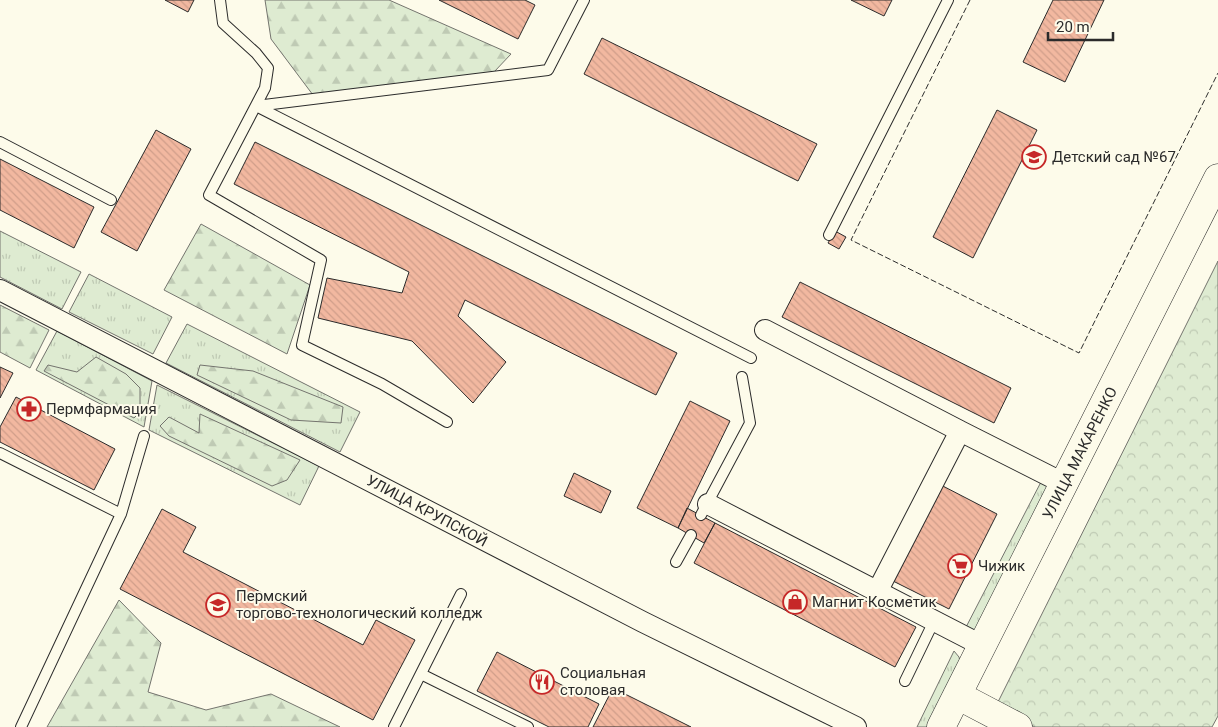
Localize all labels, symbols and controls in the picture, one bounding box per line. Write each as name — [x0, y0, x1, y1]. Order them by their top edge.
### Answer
scale bar — [1048, 10, 1113, 42]
text: 20 m — [1056, 18, 1090, 36]
school or university icon: Детский сад №67 — [1021, 144, 1047, 170]
place label: Детский сад №67 — [1052, 148, 1176, 166]
street label: УЛИЦА МАКАРЕНКО — [1039, 384, 1121, 522]
pharmacy icon: Пермфармация — [16, 396, 42, 422]
place label: Пермфармация — [46, 400, 157, 418]
street label: УЛИЦА КРУПСКОЙ — [363, 472, 491, 550]
supermarket icon: Чижик — [947, 553, 973, 579]
place label: Чижик — [978, 557, 1025, 575]
place label: Пермский торгово-технологический колледж — [236, 587, 483, 622]
shop icon: Магнит Косметик — [782, 589, 808, 615]
school or university icon: Пермский торгово-технологический колледж — [205, 592, 231, 618]
place label: Магнит Косметик — [812, 593, 937, 611]
place label: Социальная столовая — [560, 664, 646, 699]
restaurant icon: Социальная столовая — [529, 669, 555, 695]

